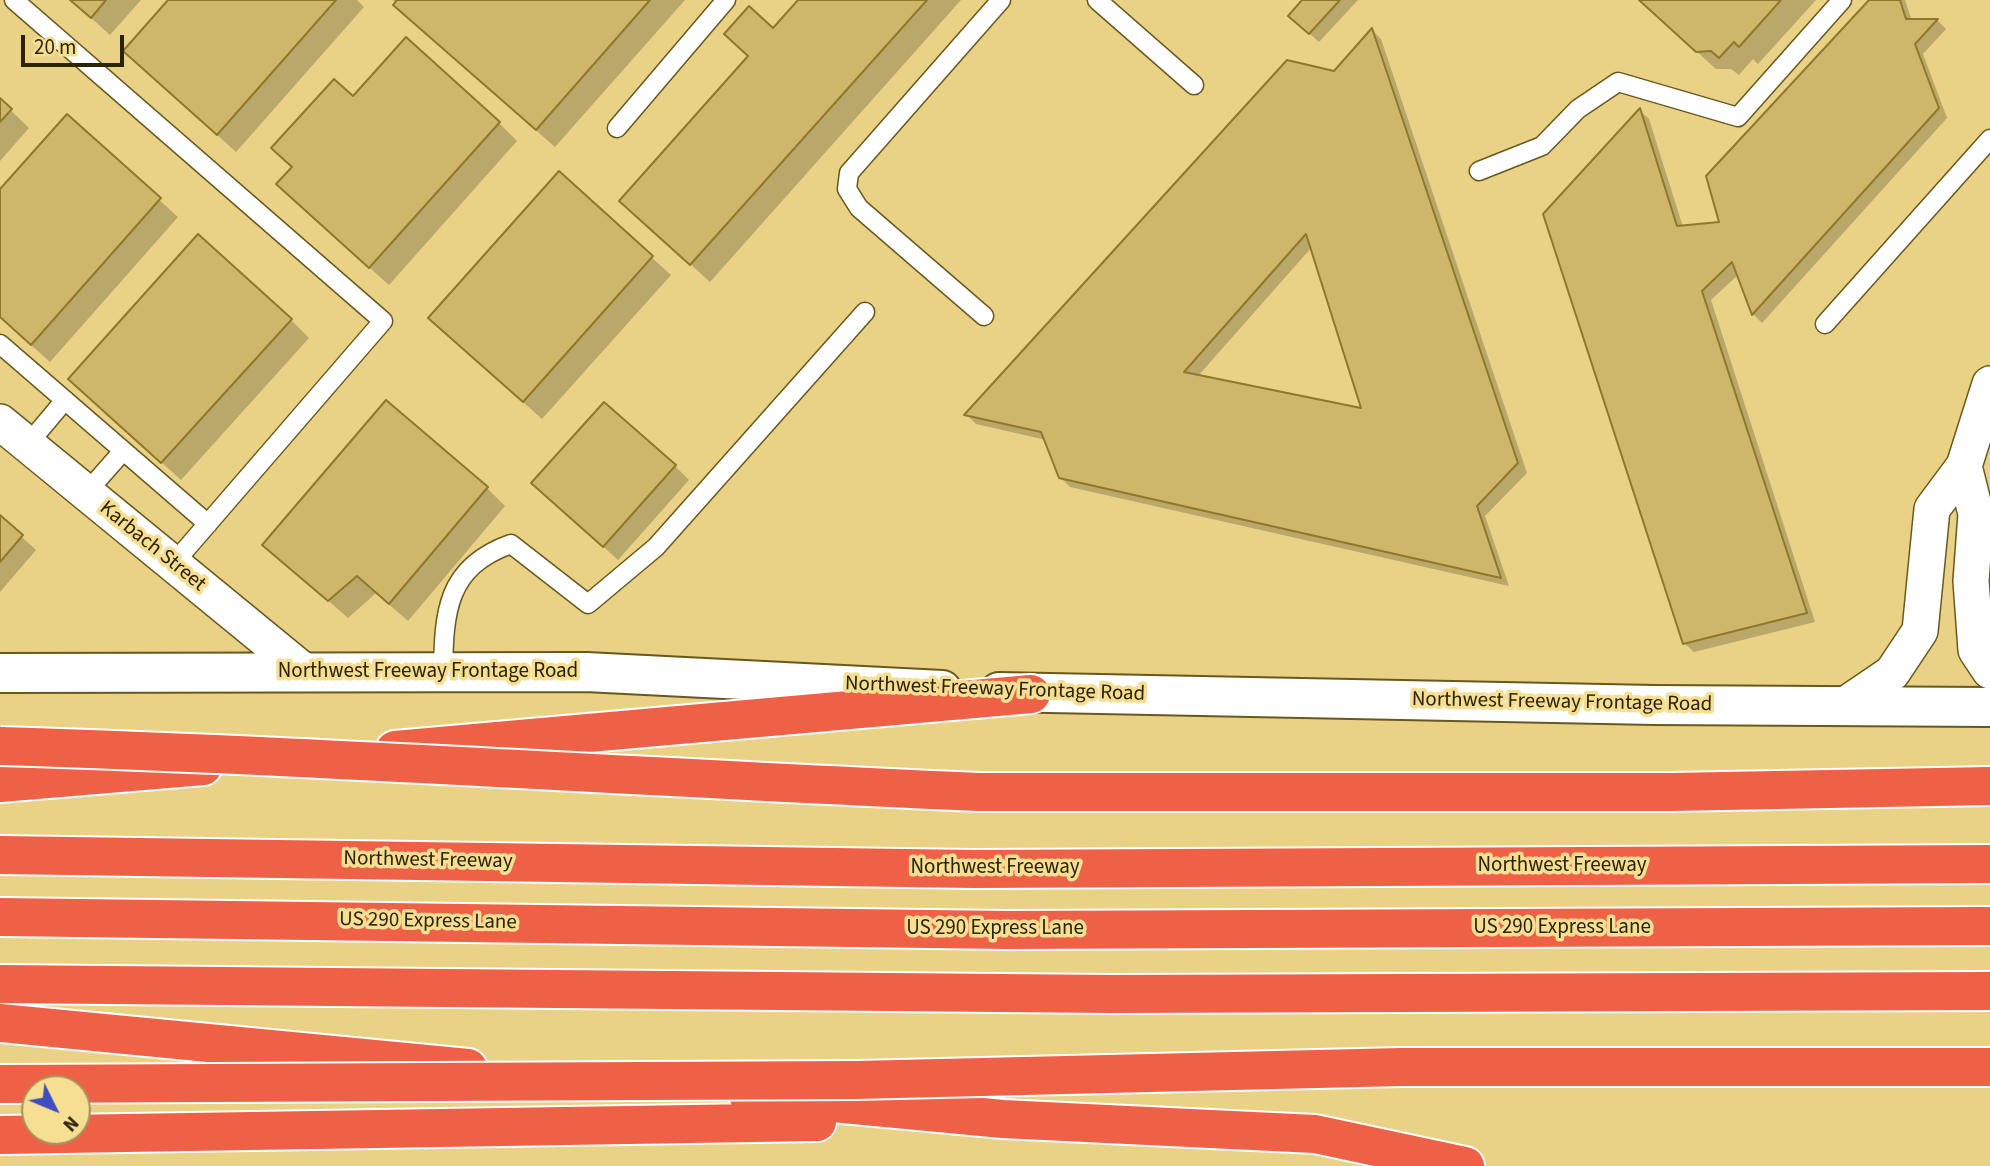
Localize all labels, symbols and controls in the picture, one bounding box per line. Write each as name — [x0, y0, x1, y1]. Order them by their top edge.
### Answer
scale bar — [24, 21, 128, 65]
text: 20 m — [34, 32, 76, 62]
street label: Karbach Street — [94, 496, 210, 598]
street label: Northwest Freeway Frontage Road — [278, 659, 578, 685]
street label: Northwest Freeway Frontage Road — [844, 672, 1146, 708]
street label: Northwest Freeway Frontage Road — [1412, 688, 1712, 718]
street label: Northwest Freeway — [343, 847, 513, 875]
street label: Northwest Freeway — [1477, 853, 1647, 879]
street label: Northwest Freeway — [910, 855, 1080, 881]
street label: US 290 Express Lane — [339, 908, 517, 936]
street label: US 290 Express Lane — [1473, 915, 1651, 941]
street label: US 290 Express Lane — [906, 916, 1084, 942]
north arrow — [21, 1075, 91, 1145]
text: N — [56, 1109, 84, 1137]

